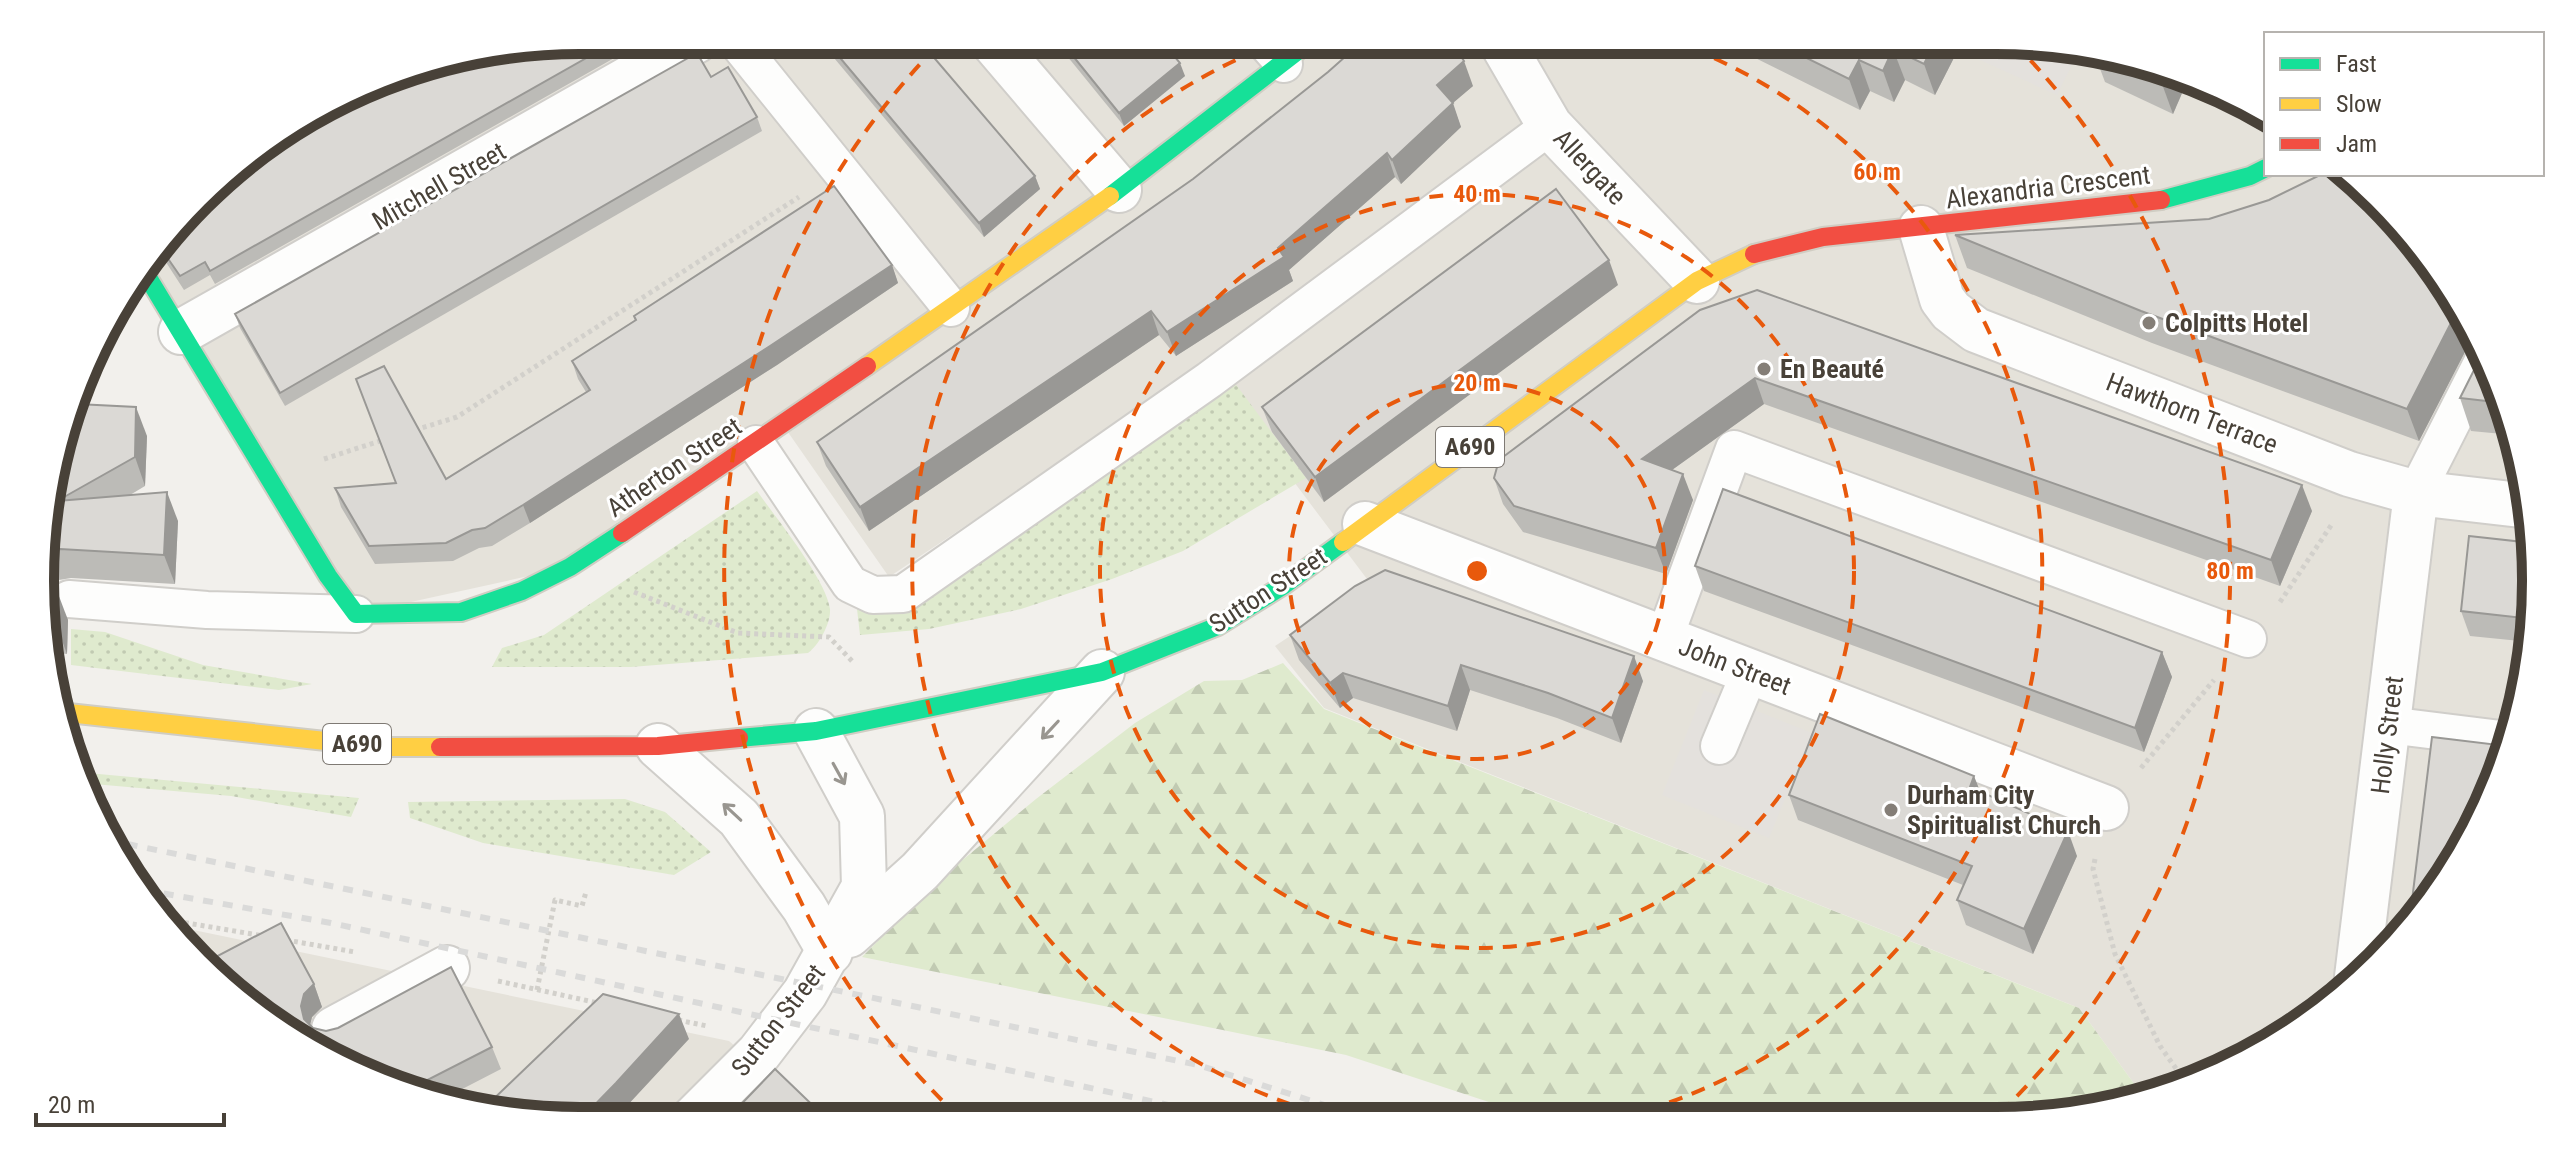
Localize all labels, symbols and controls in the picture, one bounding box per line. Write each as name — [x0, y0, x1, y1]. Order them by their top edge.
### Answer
legend — [2264, 32, 2544, 176]
text: Fast — [2336, 50, 2377, 78]
text: Slow — [2336, 90, 2382, 118]
street label: Allergate — [1548, 123, 1632, 211]
text: Jam — [2336, 130, 2377, 158]
street label: Mitchell Street — [367, 136, 511, 236]
text: 60 m — [1853, 158, 1901, 186]
street label: Alexandria Crescent — [1944, 160, 2152, 214]
text: 40 m — [1453, 180, 1501, 208]
place label: Colpitts Hotel — [2165, 308, 2308, 338]
marker: Colpitts Hotel — [2140, 314, 2158, 332]
place label: En Beauté — [1780, 354, 1884, 384]
marker: En Beauté — [1755, 360, 1773, 378]
street label: Hawthorn Terrace — [2102, 367, 2282, 459]
text: 20 m — [1453, 369, 1501, 397]
street label: Atherton Street — [601, 411, 747, 523]
road number: A690 — [1436, 427, 1504, 467]
street label: Sutton Street — [1204, 541, 1332, 639]
centre of rings — [1463, 557, 1491, 585]
text: 80 m — [2206, 557, 2254, 585]
street label: John Street — [1675, 631, 1795, 701]
street label: Holly Street — [2365, 674, 2409, 796]
one-way arrow — [1041, 719, 1059, 739]
road number: A690 — [323, 724, 391, 764]
one-way arrow — [832, 761, 848, 785]
place label: Durham City Spiritualist Church — [1907, 780, 2101, 840]
marker: Durham City Spiritualist Church — [1882, 801, 1900, 819]
one-way arrow — [722, 803, 742, 822]
street label: Sutton Street — [725, 958, 831, 1082]
scale bar — [36, 1077, 224, 1127]
text: 20 m — [48, 1091, 95, 1119]

